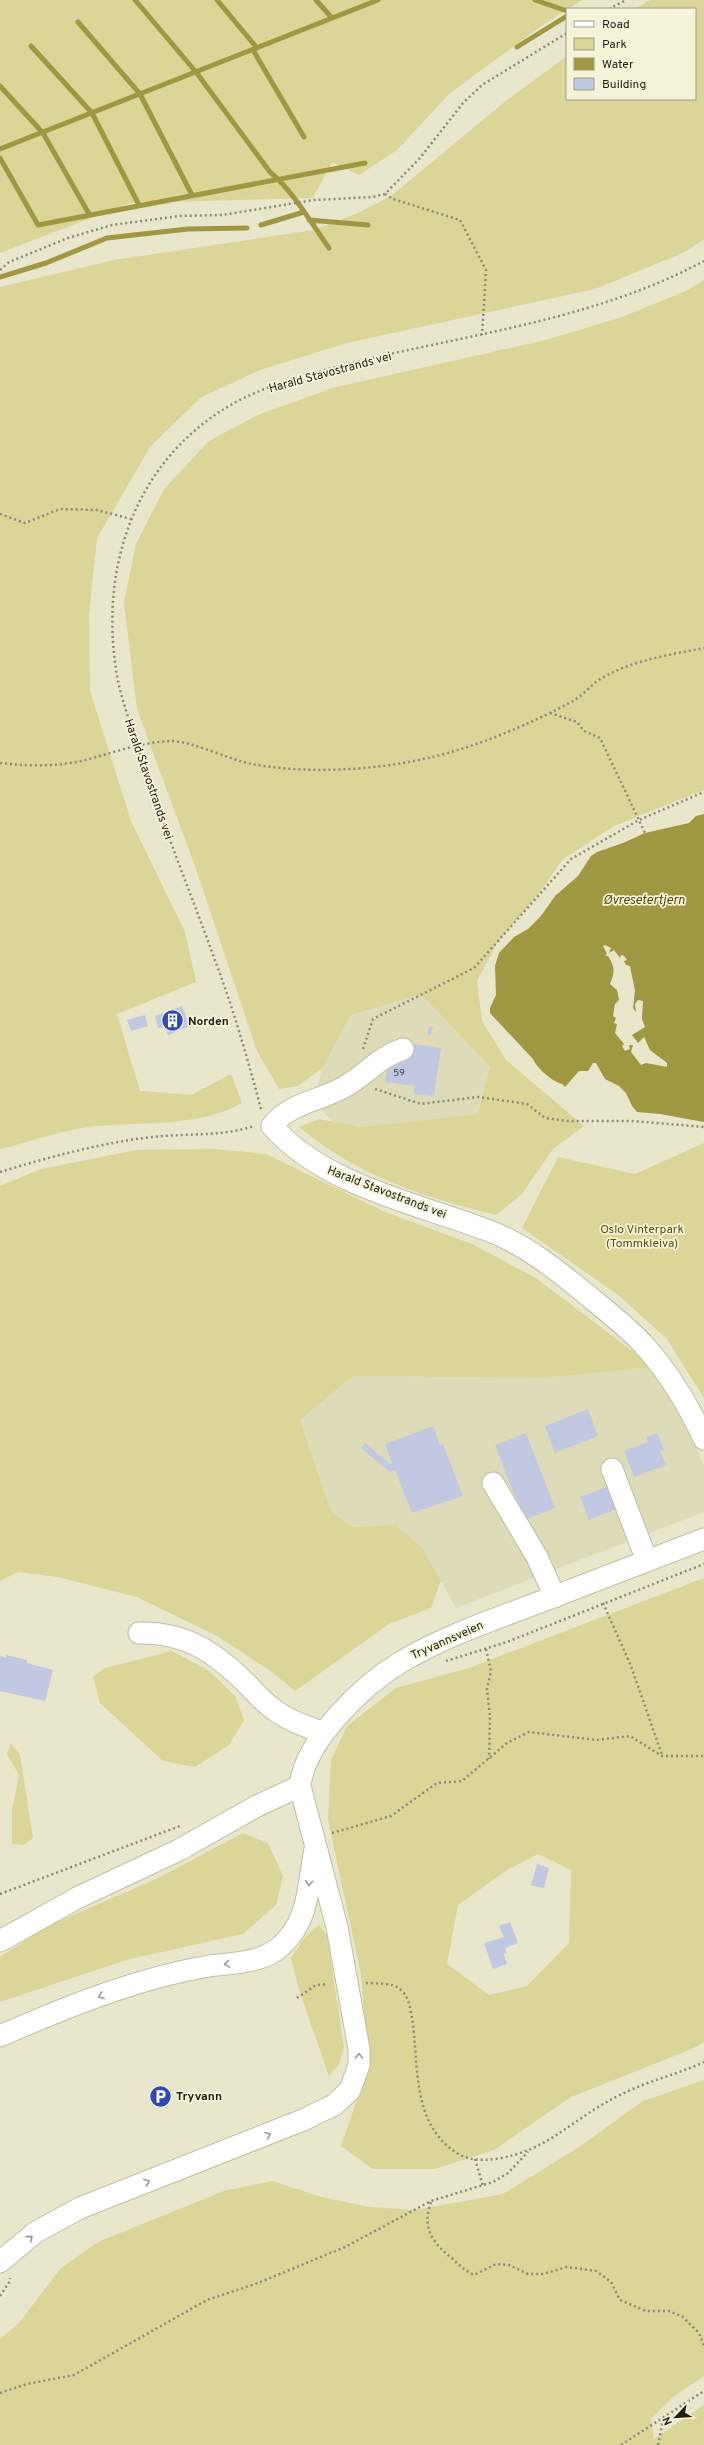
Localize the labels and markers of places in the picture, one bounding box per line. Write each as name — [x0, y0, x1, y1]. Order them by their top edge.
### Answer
building icon: Norden — [159, 1008, 185, 1034]
place label: Norden — [188, 1014, 229, 1030]
parking icon: Tryvann — [147, 2083, 173, 2109]
place label: Tryvann — [176, 2089, 222, 2105]

